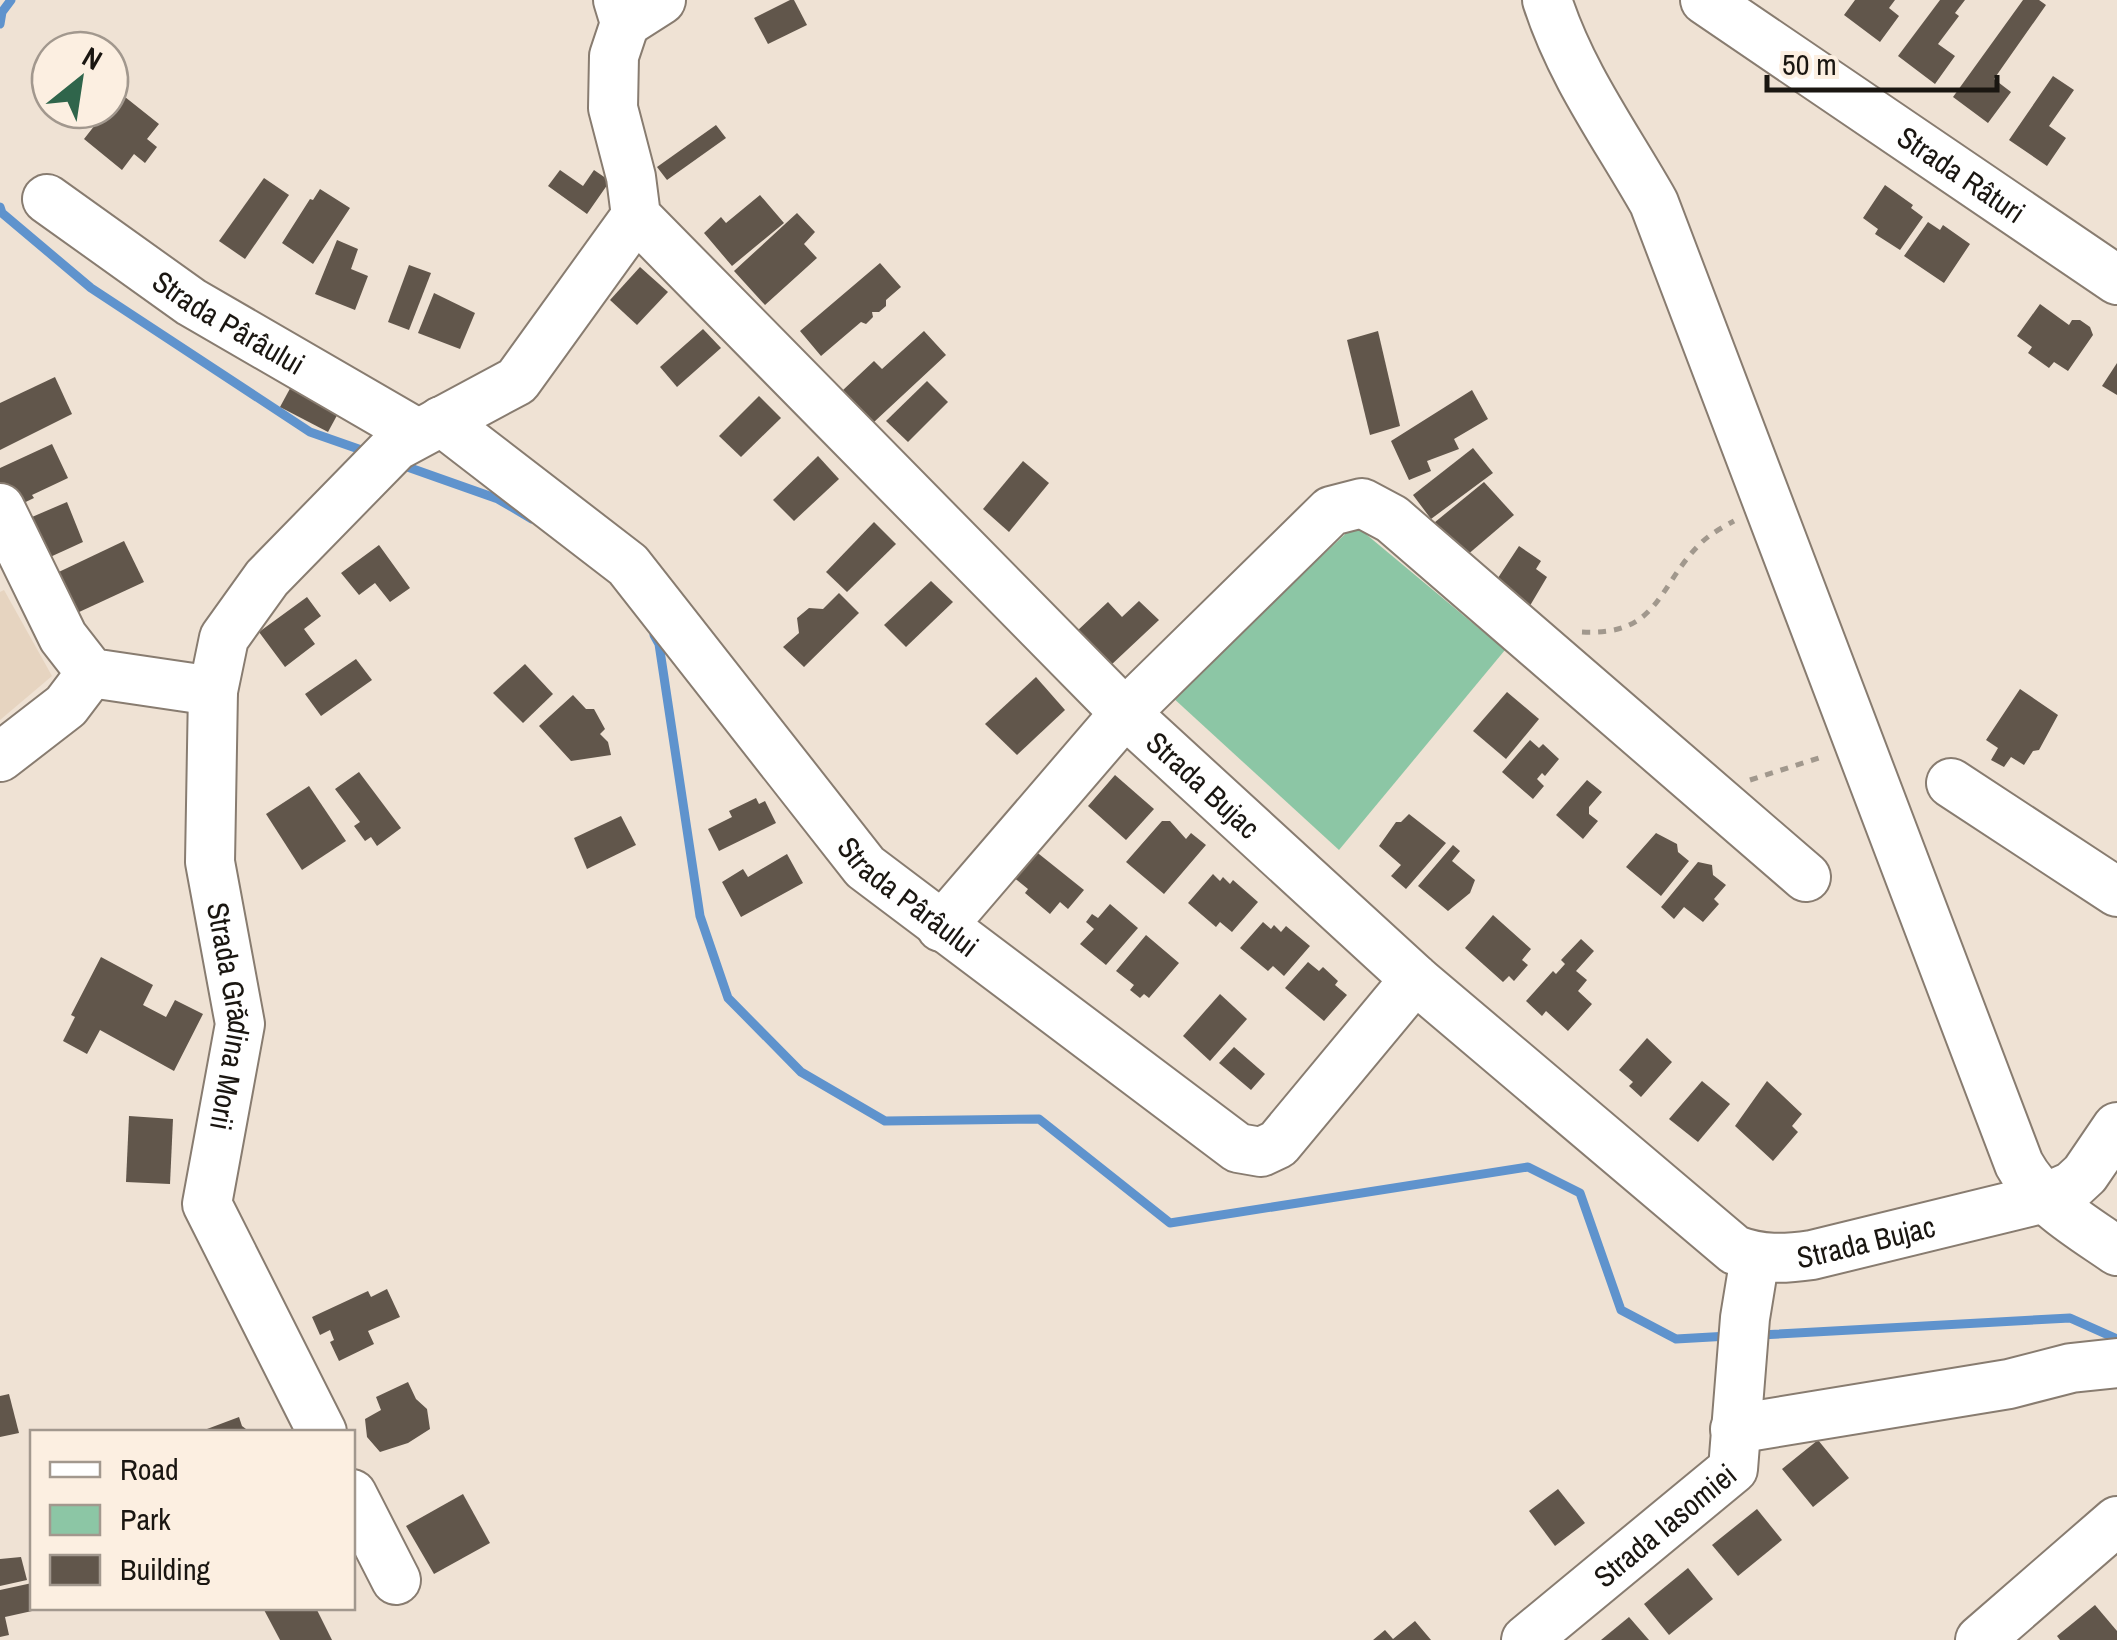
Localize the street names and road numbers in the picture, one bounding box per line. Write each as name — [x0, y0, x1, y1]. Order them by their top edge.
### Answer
street label: Strada Râturi — [1890, 117, 2033, 232]
street label: Strada Pârâului — [145, 261, 312, 384]
street label: Strada Bujac — [1138, 722, 1269, 847]
street label: Strada Pârâului — [829, 828, 987, 966]
street label: Strada Grădina Morii — [198, 899, 260, 1134]
street label: Strada Bujac — [1794, 1206, 1939, 1277]
street label: Strada Iasomiei — [1585, 1455, 1745, 1596]

